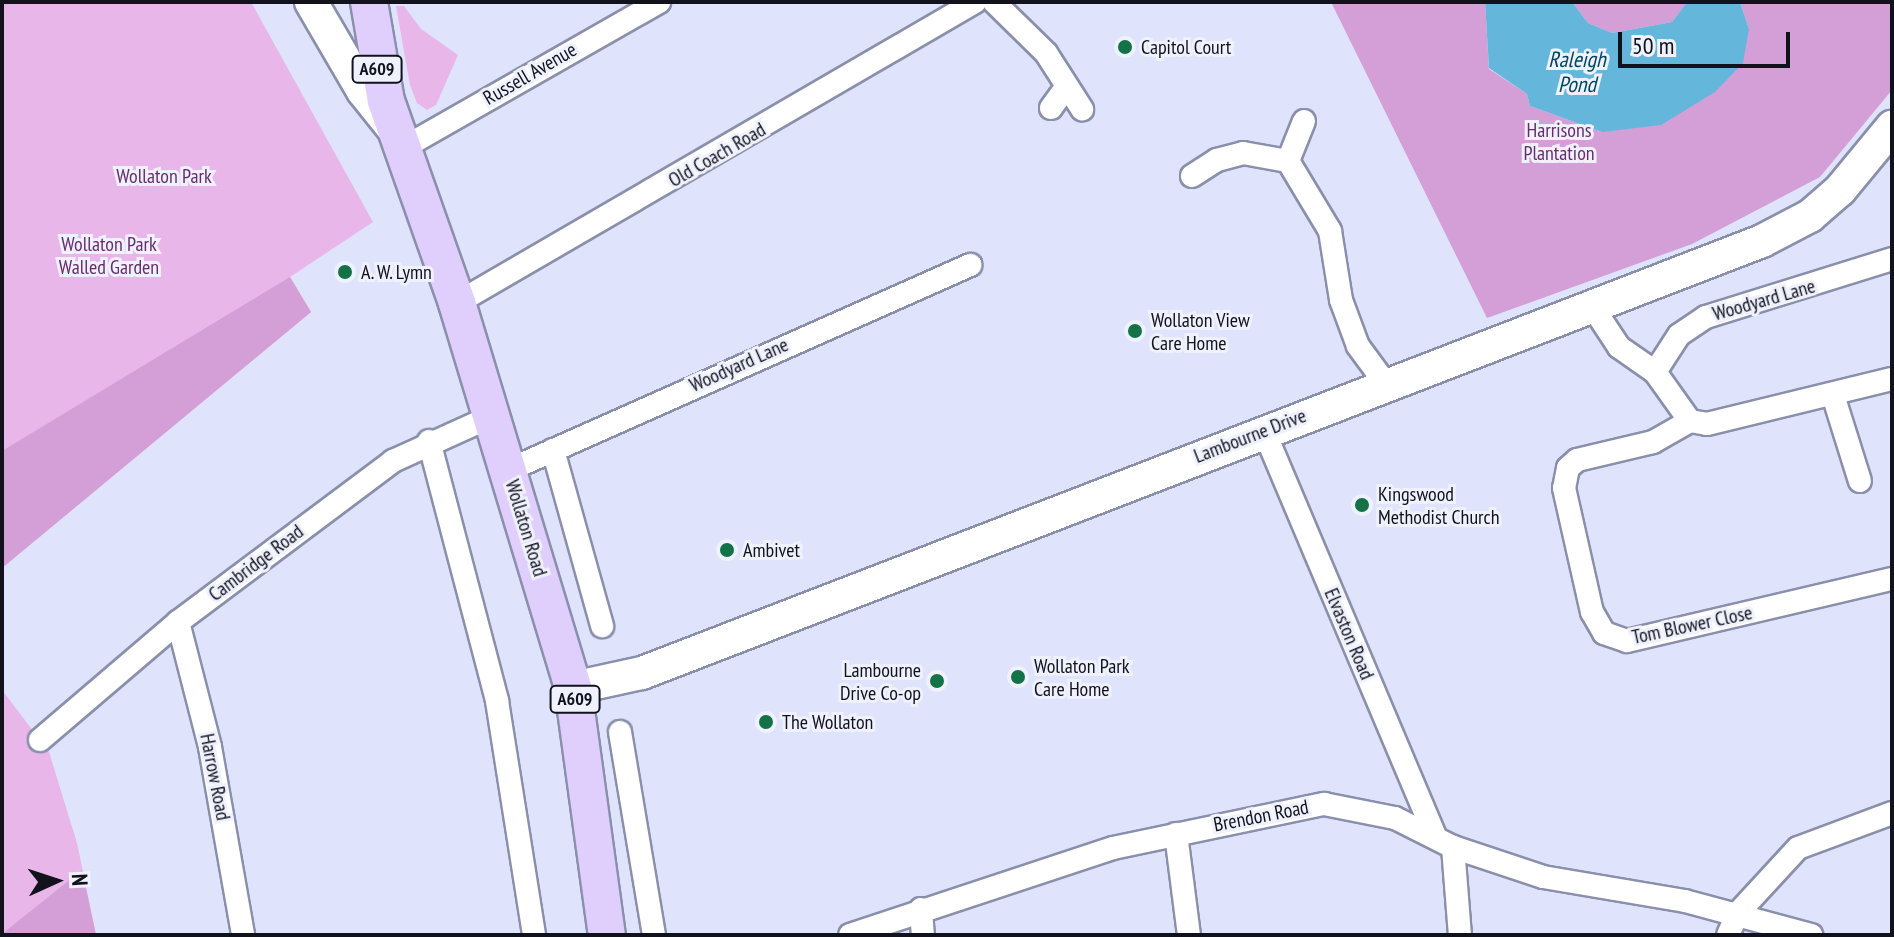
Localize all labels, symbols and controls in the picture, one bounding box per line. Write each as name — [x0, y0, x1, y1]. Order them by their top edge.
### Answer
scale bar — [1622, 16, 1794, 66]
text: 50 m — [1632, 30, 1674, 61]
place label: Capitol Court — [1141, 35, 1231, 59]
street label: Russell Avenue — [479, 38, 581, 110]
marker: Capitol Court — [1116, 38, 1134, 56]
water label: Raleigh Pond — [1548, 46, 1606, 98]
road number: A609 — [351, 55, 403, 83]
street label: Old Coach Road — [664, 118, 770, 192]
park label: Harrisons Plantation — [1523, 119, 1595, 166]
park label: Wollaton Park — [116, 164, 212, 188]
park label: Wollaton Park Walled Garden — [59, 232, 159, 279]
place label: A. W. Lymn — [361, 260, 435, 284]
marker: A. W. Lymn — [336, 263, 354, 281]
street label: Woodyard Lane — [1710, 274, 1818, 326]
place label: Wollaton View Care Home — [1151, 308, 1250, 355]
marker: Wollaton View Care Home — [1126, 322, 1144, 340]
street label: Woodyard Lane — [686, 333, 792, 397]
street label: Lambourne Drive — [1191, 404, 1309, 468]
street label: Wollaton Road — [500, 477, 552, 579]
place label: Kingswood Methodist Church — [1378, 482, 1499, 529]
marker: Kingswood Methodist Church — [1353, 496, 1371, 514]
street label: Cambridge Road — [204, 520, 308, 606]
place label: Ambivet — [743, 538, 800, 562]
marker: Ambivet — [718, 541, 736, 559]
street label: Elvaston Road — [1319, 585, 1379, 683]
street label: Tom Blower Close — [1630, 601, 1754, 649]
place label: Wollaton Park Care Home — [1034, 654, 1129, 701]
place label: Lambourne Drive Co-op — [840, 658, 921, 705]
marker: Wollaton Park Care Home — [1009, 668, 1027, 686]
marker: Lambourne Drive Co-op — [928, 672, 946, 690]
road number: A609 — [549, 685, 601, 713]
place label: The Wollaton — [782, 710, 874, 734]
marker: The Wollaton — [757, 713, 775, 731]
street label: Harrow Road — [195, 731, 235, 823]
street label: Brendon Road — [1211, 795, 1311, 837]
north arrow — [16, 841, 96, 921]
text: N — [66, 873, 94, 886]

